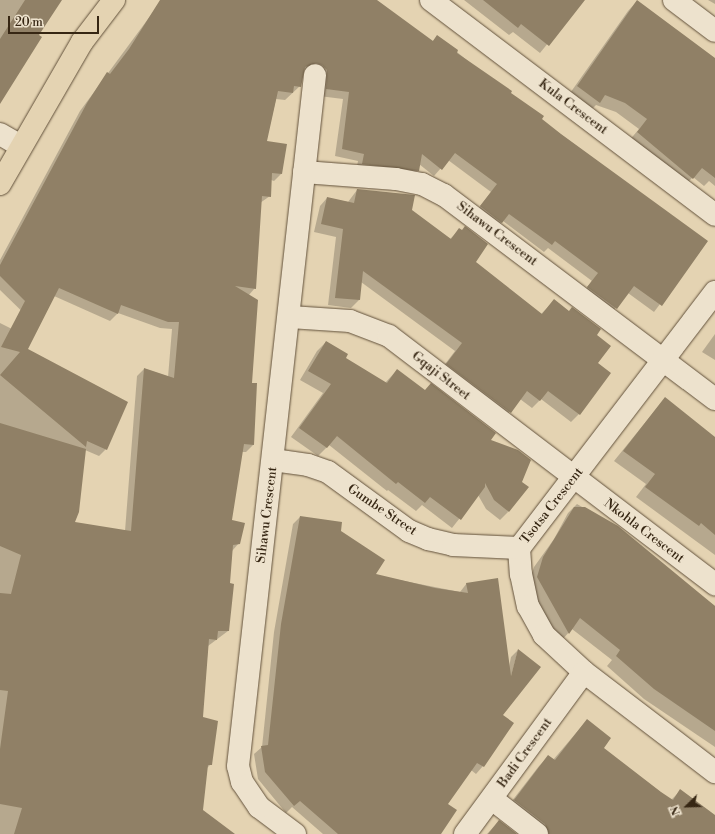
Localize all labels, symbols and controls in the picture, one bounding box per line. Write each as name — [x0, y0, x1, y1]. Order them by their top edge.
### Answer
scale bar — [10, 8, 101, 34]
text: 20 m — [15, 15, 43, 30]
street label: Kula Crescent — [535, 76, 611, 138]
street label: Sihawu Crescent — [453, 199, 541, 269]
street label: Gqaji Street — [409, 348, 473, 404]
street label: Tsotsa Crescent — [517, 465, 587, 547]
street label: Sihawu Crescent — [253, 466, 281, 564]
street label: Gumbe Street — [344, 481, 420, 539]
street label: Nkohla Crescent — [601, 496, 687, 566]
street label: Badi Crescent — [495, 715, 555, 791]
north arrow — [667, 786, 707, 826]
text: N — [668, 804, 684, 817]

